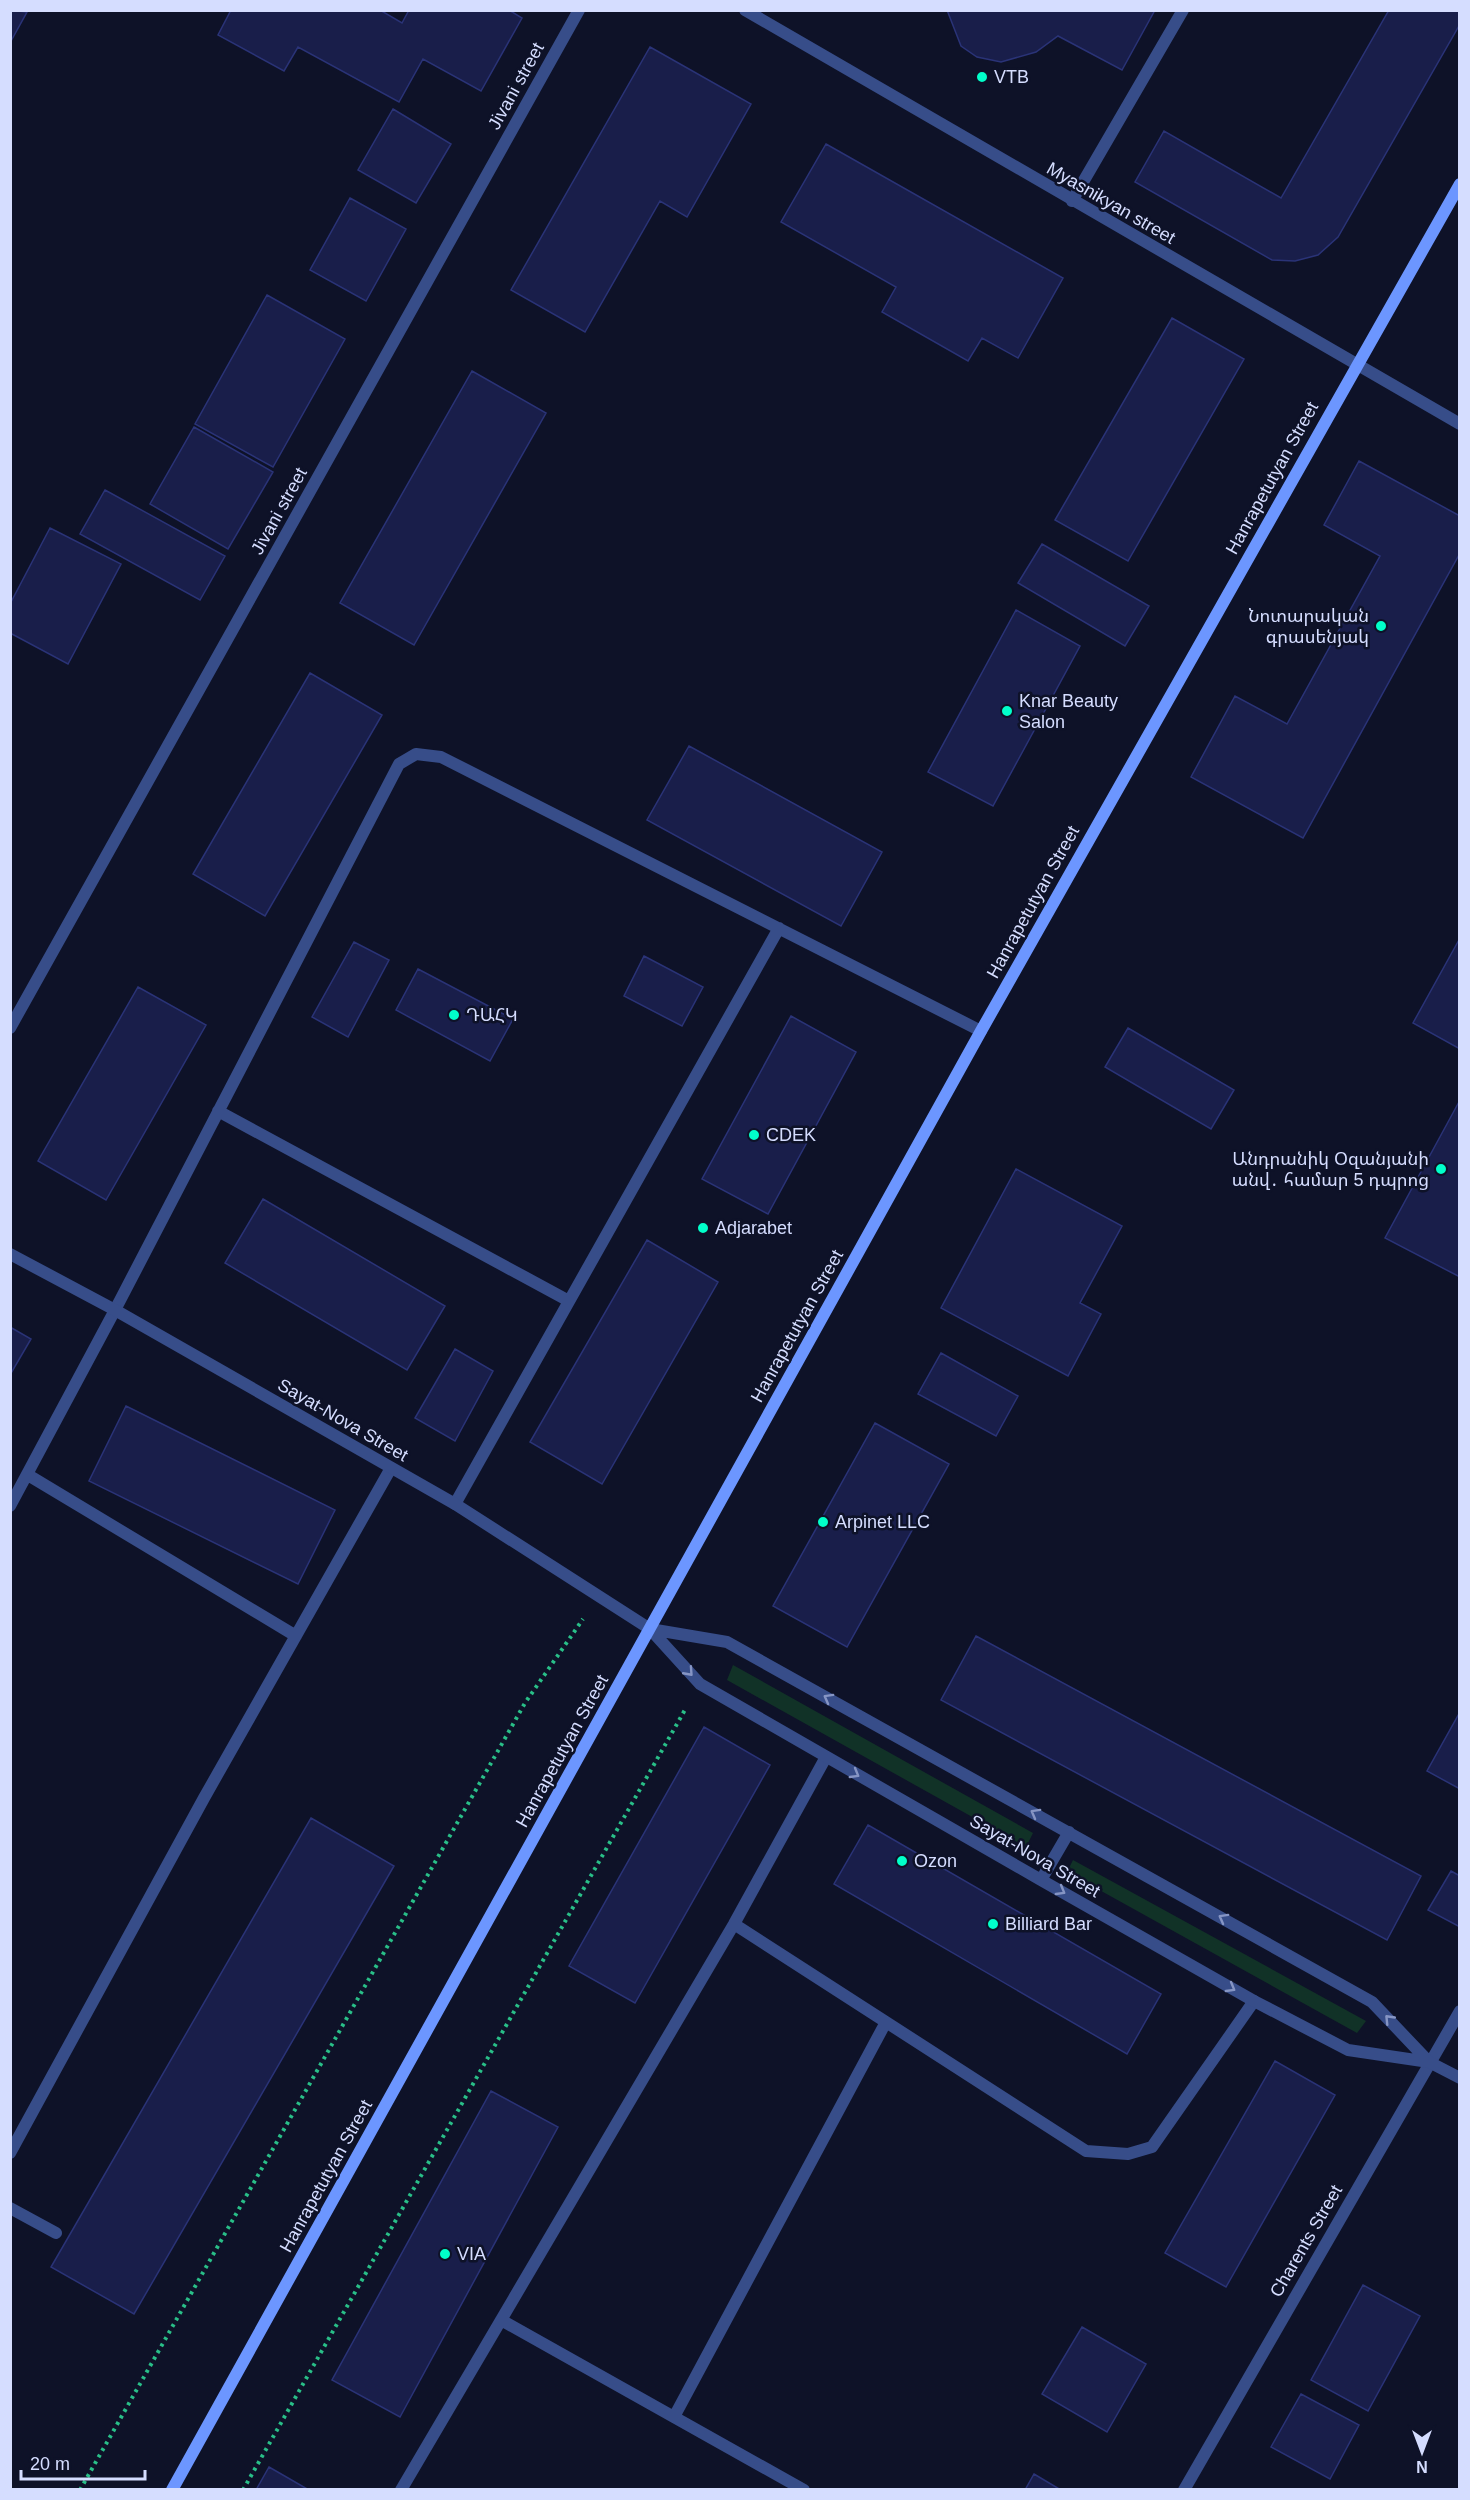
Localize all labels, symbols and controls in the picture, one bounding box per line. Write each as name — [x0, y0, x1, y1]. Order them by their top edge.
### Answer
street label: Jivani street — [484, 39, 548, 133]
place label: VTB — [994, 67, 1029, 87]
marker: VTB — [975, 70, 989, 84]
street label: Myasnikyan street — [1043, 158, 1179, 248]
street label: Hanrapetutyan Street — [1222, 398, 1322, 558]
street label: Jivani street — [247, 464, 311, 558]
place label: Նոտարական գրասենյակ — [1248, 606, 1369, 647]
marker: Նոտարական գրասենյակ — [1374, 619, 1388, 633]
place label: Knar Beauty Salon — [1019, 691, 1118, 732]
marker: Knar Beauty Salon — [1000, 704, 1014, 718]
street label: Hanrapetutyan Street — [983, 822, 1083, 982]
place label: ԴԱՀԿ — [466, 1005, 518, 1025]
marker: ԴԱՀԿ — [447, 1008, 461, 1022]
place label: CDEK — [766, 1125, 816, 1145]
marker: CDEK — [747, 1128, 761, 1142]
place label: Անդրանիկ Օզանյանի անվ․ համար 5 դպրոց — [1232, 1149, 1429, 1190]
marker: Անդրանիկ Օզանյանի անվ․ համար 5 դպրոց — [1434, 1162, 1448, 1176]
place label: Adjarabet — [715, 1218, 792, 1238]
marker: Adjarabet — [696, 1221, 710, 1235]
street label: Hanrapetutyan Street — [747, 1246, 847, 1406]
street label: Sayat-Nova Street — [274, 1375, 412, 1465]
place label: Arpinet LLC — [835, 1512, 930, 1532]
marker: Arpinet LLC — [816, 1515, 830, 1529]
one-way arrow — [682, 1666, 693, 1676]
street label: Hanrapetutyan Street — [512, 1671, 612, 1831]
one-way arrow — [823, 1693, 834, 1705]
one-way arrow — [849, 1767, 859, 1778]
one-way arrow — [1030, 1809, 1041, 1820]
street label: Sayat-Nova Street — [966, 1811, 1104, 1901]
place label: Ozon — [914, 1851, 957, 1871]
marker: Ozon — [895, 1854, 909, 1868]
one-way arrow — [1055, 1884, 1065, 1896]
place label: Billiard Bar — [1005, 1914, 1092, 1934]
one-way arrow — [1219, 1914, 1229, 1926]
marker: Billiard Bar — [986, 1917, 1000, 1931]
one-way arrow — [1224, 1981, 1235, 1992]
one-way arrow — [1385, 2016, 1396, 2026]
street label: Hanrapetutyan Street — [276, 2096, 376, 2256]
street label: Charents Street — [1266, 2181, 1346, 2301]
place label: VIA — [457, 2244, 486, 2264]
marker: VIA — [438, 2247, 452, 2261]
north arrow — [1392, 2422, 1452, 2482]
scale bar — [21, 2443, 146, 2481]
text: 20 m — [30, 2454, 70, 2474]
text: N — [1416, 2458, 1428, 2475]

